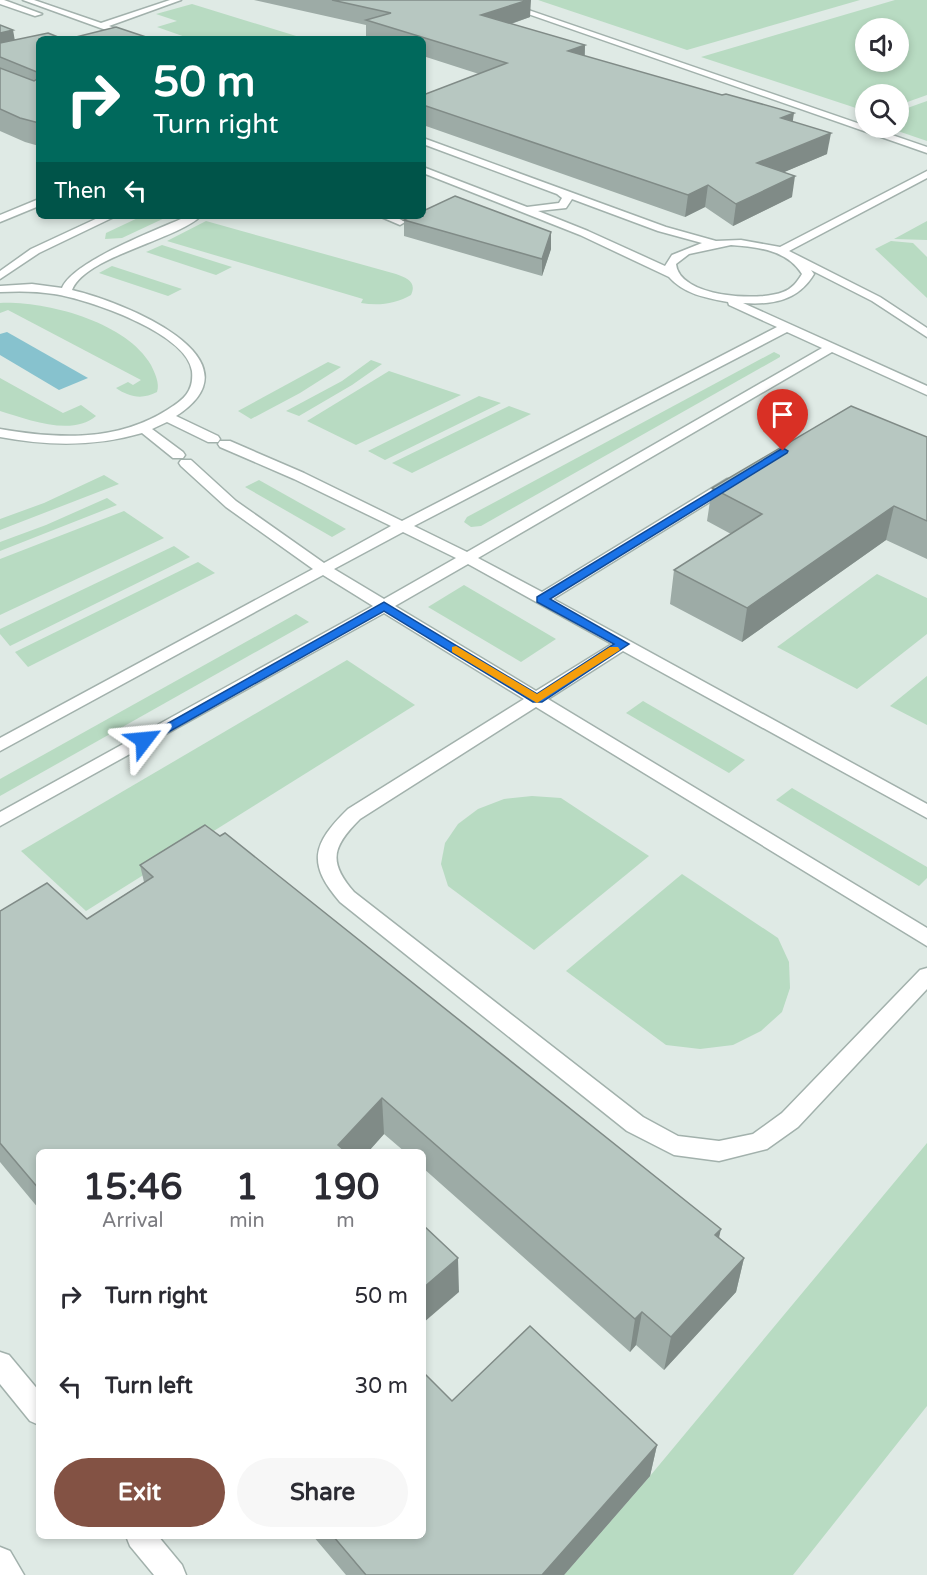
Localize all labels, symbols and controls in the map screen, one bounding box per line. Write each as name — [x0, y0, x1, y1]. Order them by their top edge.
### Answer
map controls — [855, 18, 909, 138]
button: sound — [855, 18, 909, 72]
text: 50 m — [153, 57, 255, 108]
icon: right — [54, 60, 132, 138]
button: search — [855, 84, 909, 138]
text: Turn right — [153, 108, 279, 141]
icon: left — [119, 174, 152, 207]
text: Then — [54, 178, 107, 204]
pin — [757, 389, 808, 451]
icon: arrive — [766, 398, 799, 431]
position arrow — [112, 708, 176, 772]
text: 15:46 — [83, 1166, 183, 1209]
text: 1 — [236, 1166, 258, 1209]
text: 190 — [311, 1166, 379, 1209]
text: Arrival — [102, 1209, 164, 1233]
text: min — [229, 1209, 265, 1233]
text: m — [336, 1209, 355, 1233]
icon: right — [54, 1280, 87, 1313]
text: Turn right — [105, 1283, 207, 1309]
text: 50 m — [354, 1283, 408, 1309]
icon: left — [54, 1370, 87, 1403]
text: Turn left — [105, 1373, 193, 1399]
text: 30 m — [354, 1373, 408, 1399]
button: Exit — [54, 1458, 225, 1527]
button: Share — [237, 1458, 408, 1527]

